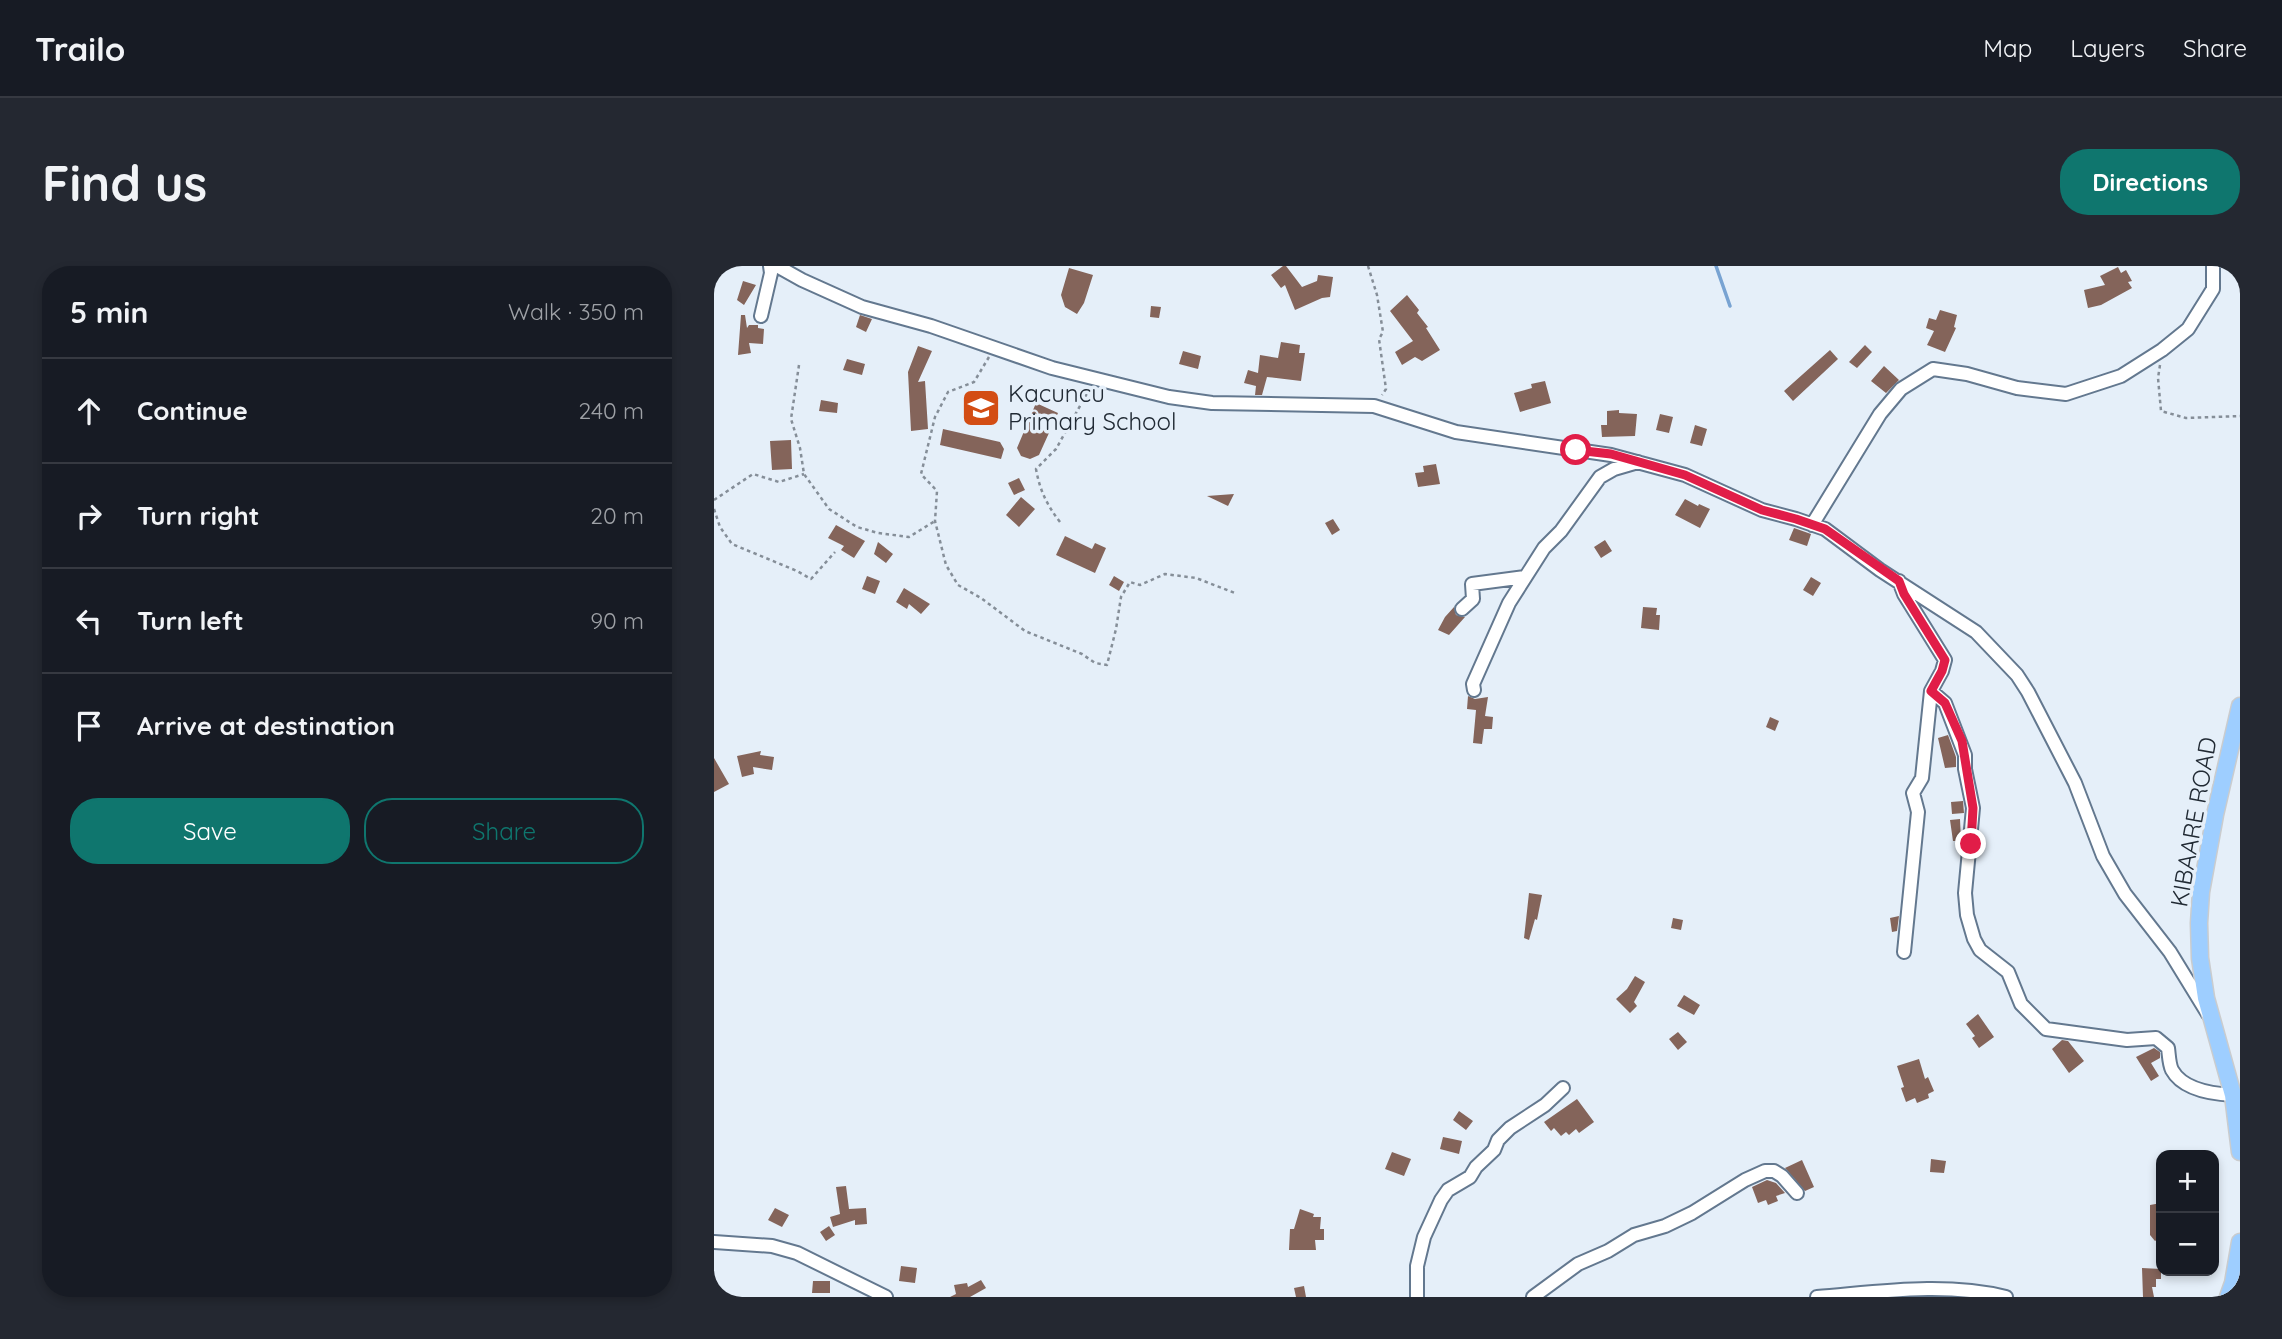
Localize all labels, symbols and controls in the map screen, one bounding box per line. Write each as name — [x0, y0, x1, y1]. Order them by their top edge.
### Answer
text: Trailo — [35, 28, 125, 69]
text: Map — [1983, 33, 2032, 63]
text: Layers — [2070, 33, 2145, 63]
text: Share — [2183, 33, 2247, 63]
button: Directions — [2060, 149, 2240, 215]
text: Find us — [42, 152, 207, 213]
text: 5 min — [70, 293, 148, 331]
text: Walk · 350 m — [508, 297, 644, 326]
place label: Kacuncu Primary School — [1008, 378, 1177, 436]
school or university icon: Kacuncu Primary School — [960, 387, 1002, 429]
icon: ahead — [70, 392, 108, 430]
text: Continue — [137, 394, 248, 427]
text: 240 m — [579, 396, 644, 425]
route start — [1560, 434, 1591, 465]
icon: right — [70, 497, 108, 535]
text: Turn right — [137, 499, 259, 532]
text: 20 m — [590, 501, 644, 530]
icon: left — [70, 602, 108, 640]
text: Turn left — [137, 604, 244, 637]
text: 90 m — [590, 606, 644, 635]
icon: arrive — [70, 707, 108, 745]
text: Arrive at destination — [137, 709, 395, 742]
street label: KIBAARE ROAD — [2163, 735, 2223, 909]
button: Save — [70, 798, 350, 864]
button: Share — [364, 798, 644, 864]
route end — [1955, 828, 1986, 859]
map controls — [2156, 1150, 2219, 1276]
button: + — [2156, 1150, 2219, 1213]
button: − — [2156, 1213, 2219, 1276]

